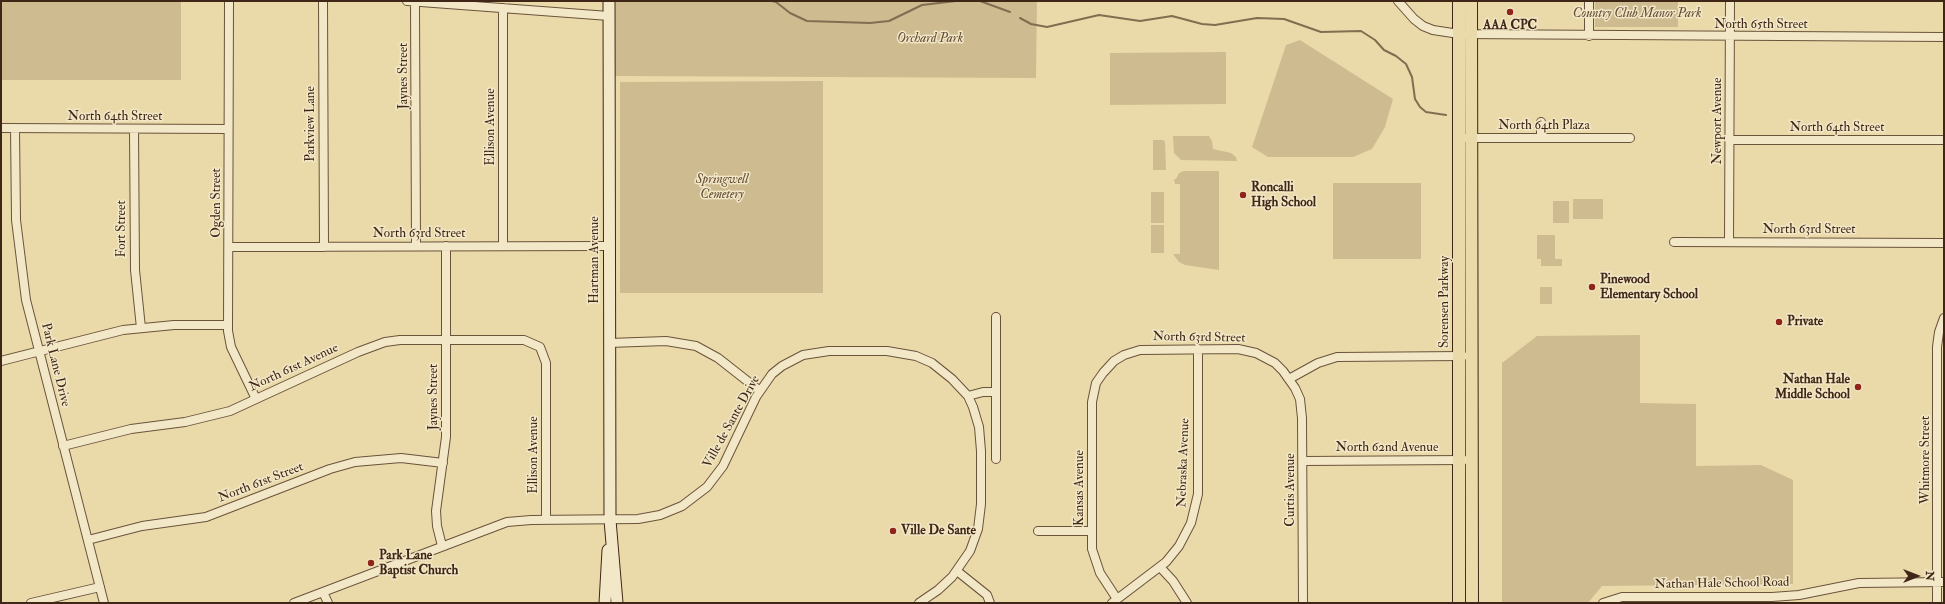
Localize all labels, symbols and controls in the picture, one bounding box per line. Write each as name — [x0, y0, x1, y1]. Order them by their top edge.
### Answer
park label: Country Club Manor Park — [1573, 6, 1701, 22]
marker: AAA CPC — [1505, 7, 1515, 17]
street label: North 65th Street — [1714, 17, 1808, 33]
place label: AAA CPC — [1483, 18, 1537, 34]
park label: Orchard Park — [897, 31, 963, 47]
street label: Jaynes Street — [396, 43, 412, 109]
street label: Newport Avenue — [1710, 77, 1726, 165]
street label: Parkview Lane — [303, 86, 319, 162]
street label: Ellison Avenue — [483, 88, 499, 166]
street label: North 64th Street — [68, 109, 162, 125]
street label: North 64th Plaza — [1498, 118, 1590, 134]
street label: North 64th Street — [1790, 120, 1884, 136]
street label: Ogden Street — [209, 168, 225, 238]
park label: Springwell Cemetery — [696, 172, 748, 203]
place label: Roncalli High School — [1251, 180, 1316, 211]
marker: Roncalli High School — [1238, 190, 1248, 200]
street label: Fort Street — [114, 200, 130, 258]
street label: Hartman Avenue — [587, 216, 603, 304]
street label: North 63rd Street — [1763, 222, 1855, 238]
street label: North 63rd Street — [373, 226, 465, 242]
street label: Sorensen Parkway — [1437, 256, 1453, 348]
place label: Pinewood Elementary School — [1600, 272, 1698, 303]
marker: Pinewood Elementary School — [1587, 282, 1597, 292]
place label: Private — [1787, 314, 1823, 330]
marker: Private — [1774, 317, 1784, 327]
street label: Park Lane Drive — [37, 321, 73, 409]
street label: North 63rd Street — [1152, 329, 1246, 347]
street label: North 61st Avenue — [247, 341, 341, 395]
street label: Jaynes Street — [426, 364, 442, 430]
place label: Nathan Hale Middle School — [1775, 372, 1850, 403]
street label: Ville de Sante Drive — [700, 373, 764, 471]
marker: Nathan Hale Middle School — [1853, 382, 1863, 392]
street label: Ellison Avenue — [526, 416, 542, 494]
street label: Whitmore Street — [1918, 416, 1934, 504]
street label: Nebraska Avenue — [1175, 418, 1193, 508]
street label: North 62nd Avenue — [1336, 440, 1438, 456]
street label: Kansas Avenue — [1072, 450, 1088, 526]
street label: Curtis Avenue — [1283, 453, 1299, 527]
street label: North 61st Street — [216, 460, 306, 506]
place label: Ville De Sante — [901, 523, 976, 539]
marker: Ville De Sante — [888, 526, 898, 536]
place label: Park Lane Baptist Church — [379, 548, 458, 579]
north arrow — [1897, 556, 1937, 596]
marker: Park Lane Baptist Church — [366, 558, 376, 568]
text: N — [1923, 571, 1936, 581]
street label: Nathan Hale School Road — [1654, 575, 1790, 593]

